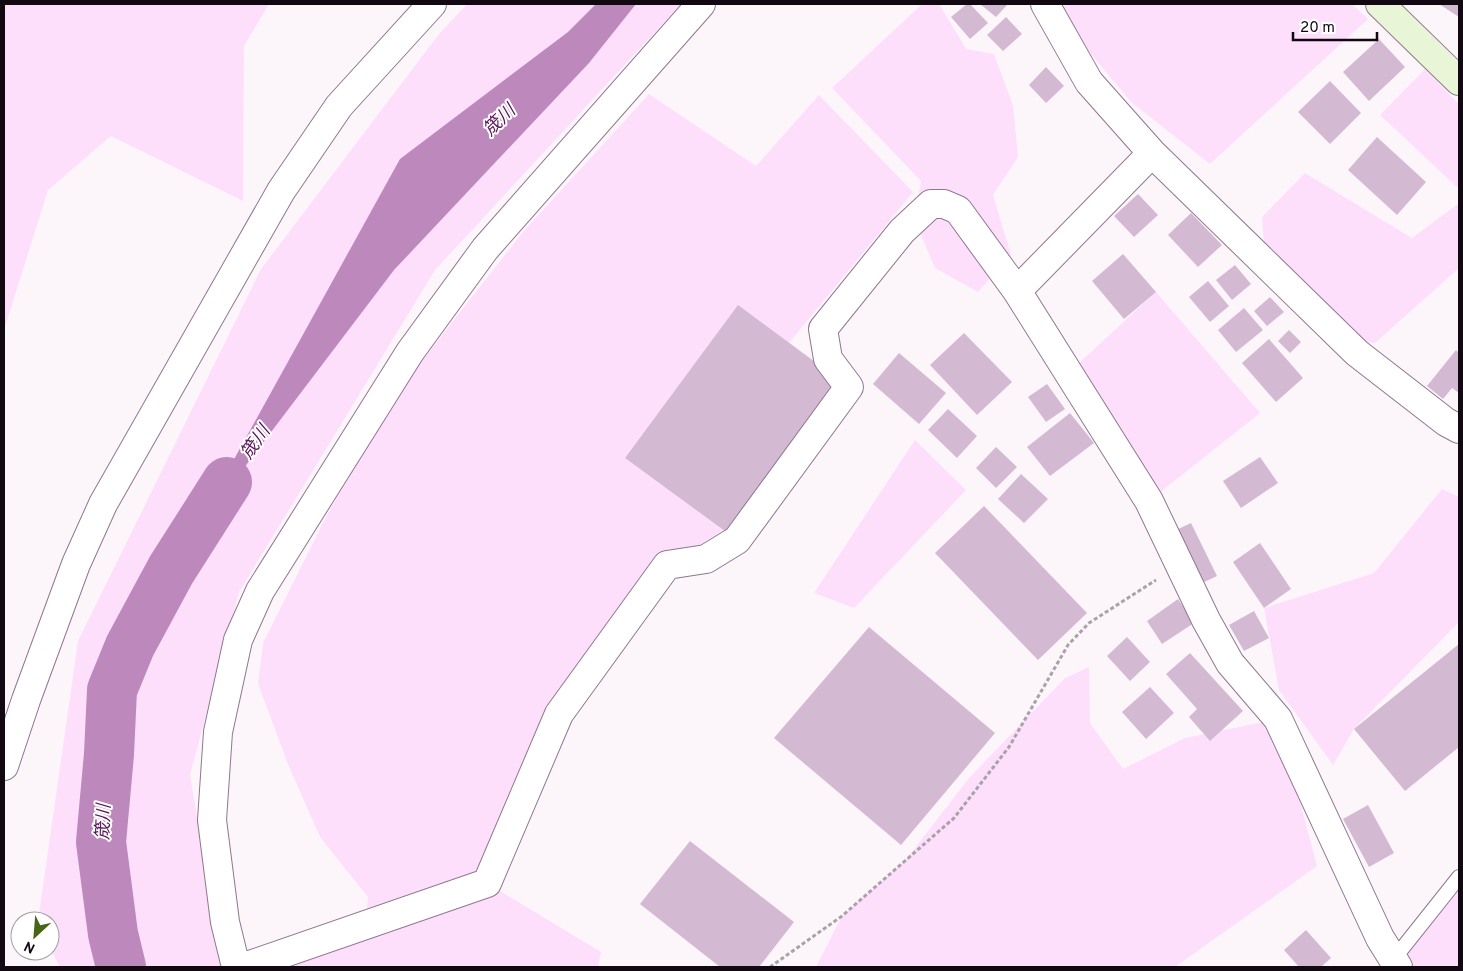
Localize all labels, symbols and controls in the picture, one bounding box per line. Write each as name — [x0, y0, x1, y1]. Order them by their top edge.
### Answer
scale bar — [1293, 10, 1377, 42]
text: 20 m — [1300, 19, 1335, 38]
water label: 筬川 — [479, 99, 522, 142]
water label: 筬川 — [236, 420, 277, 464]
water label: 筬川 — [92, 802, 117, 840]
north arrow — [10, 911, 60, 961]
text: N — [22, 936, 38, 956]

